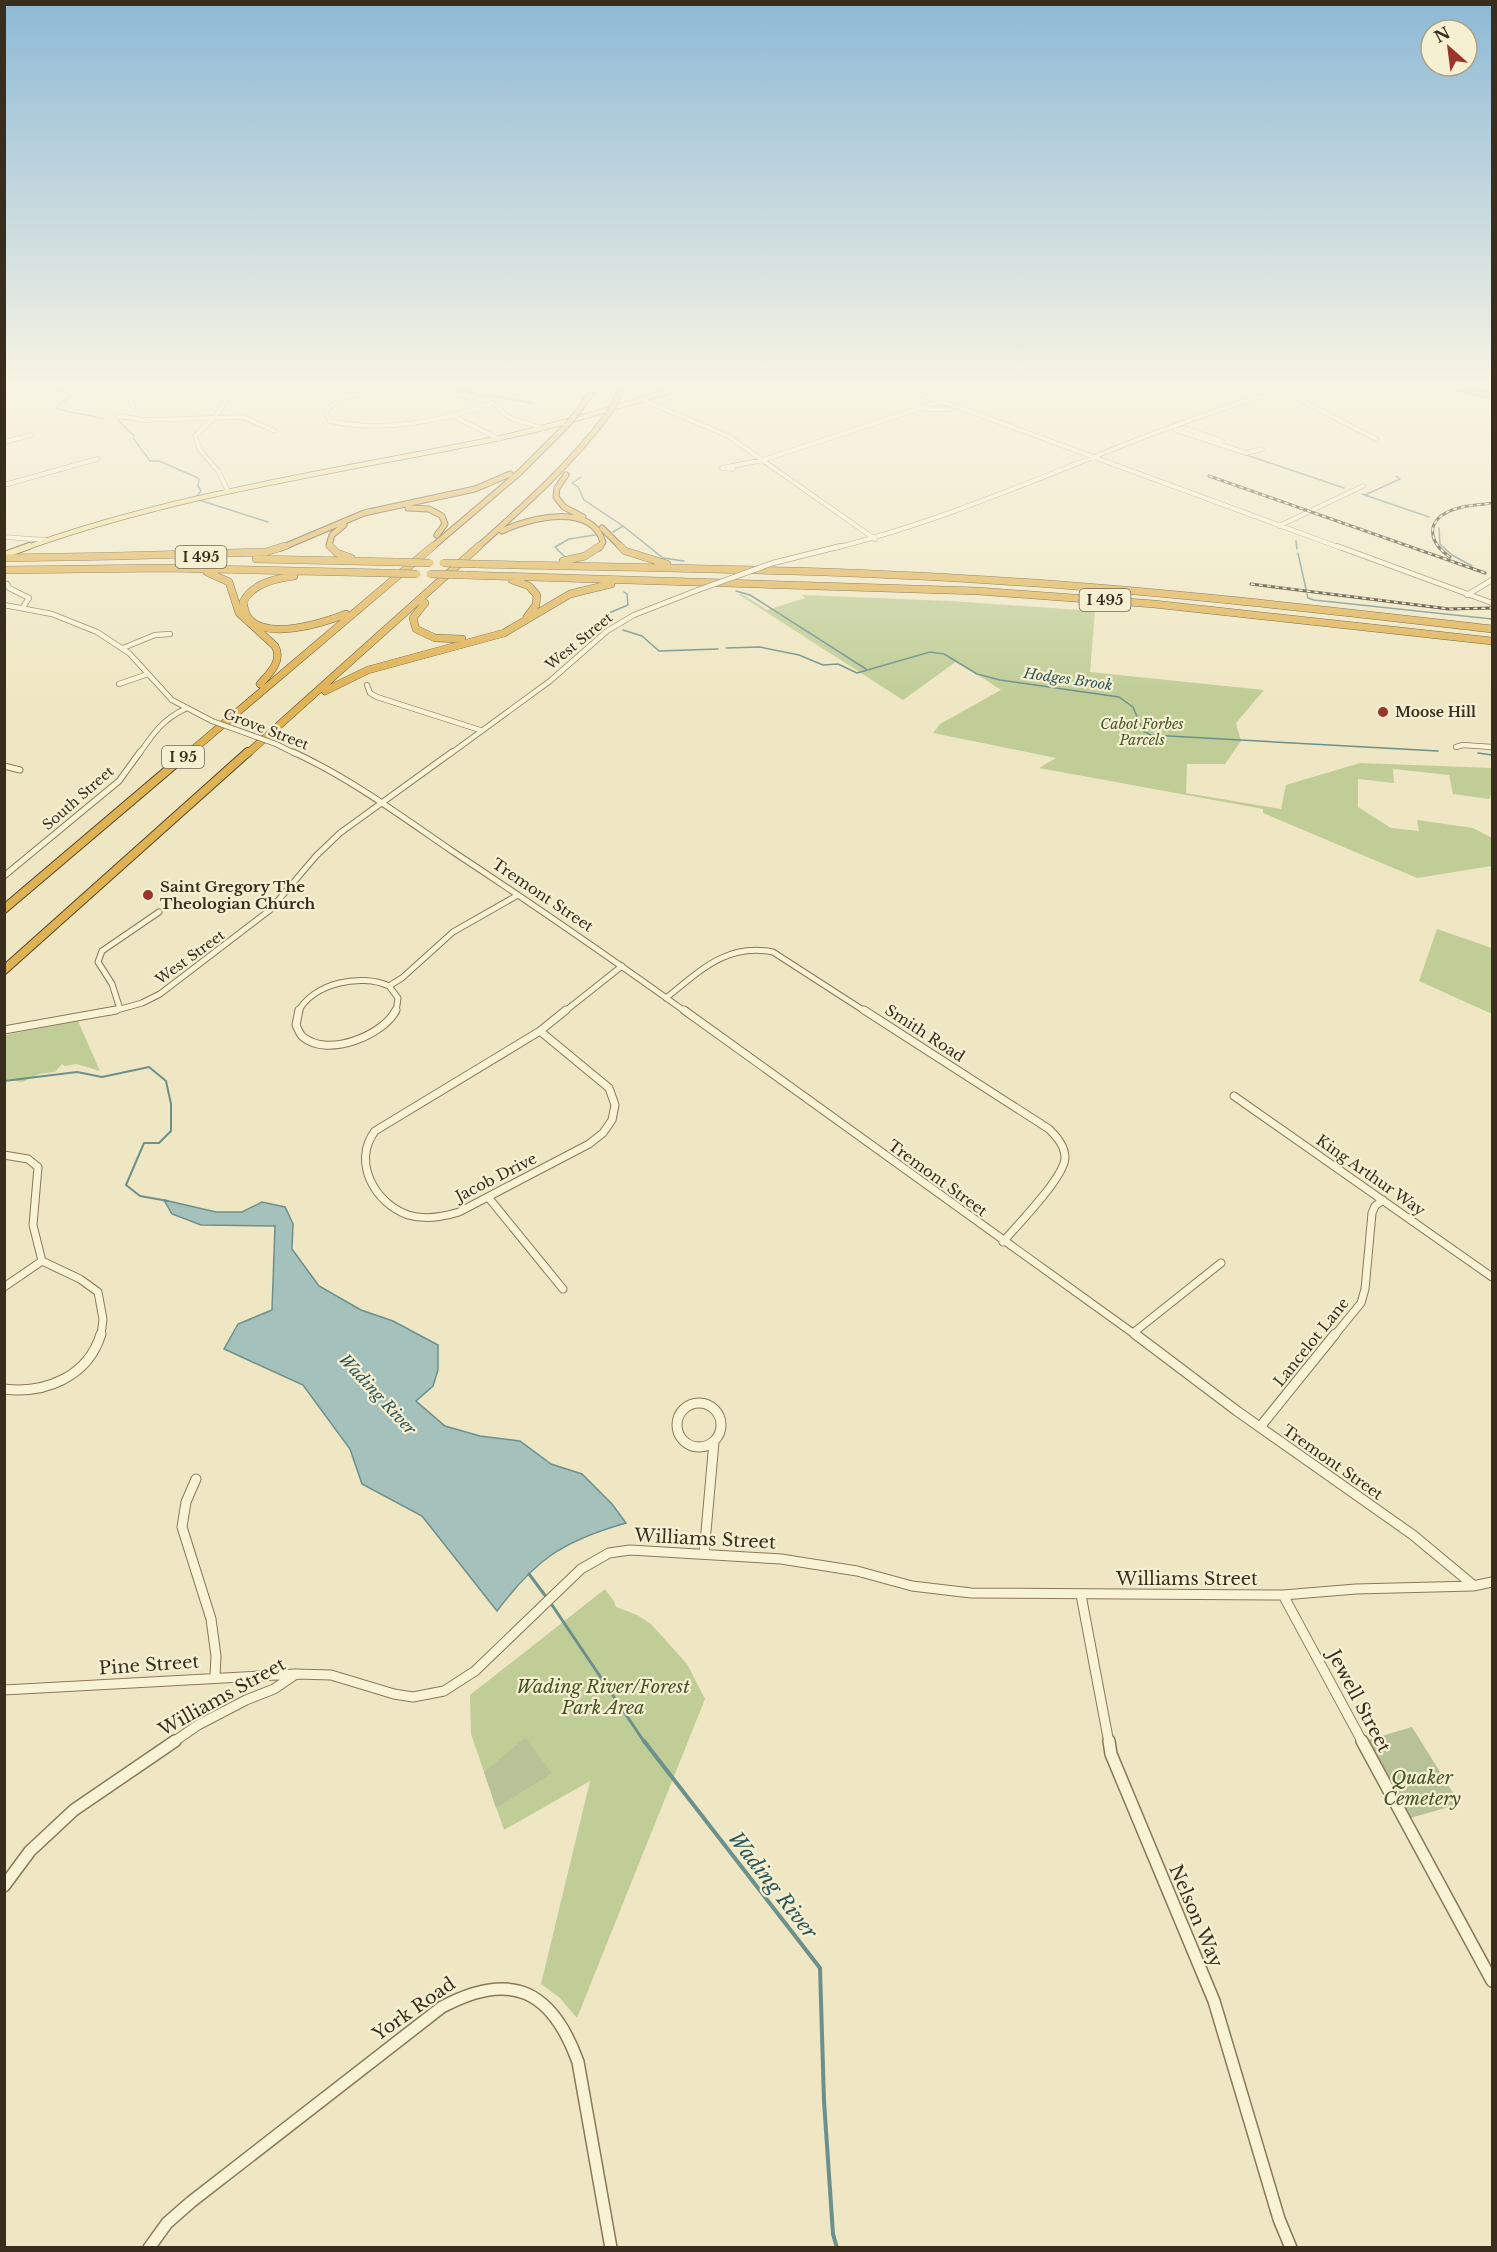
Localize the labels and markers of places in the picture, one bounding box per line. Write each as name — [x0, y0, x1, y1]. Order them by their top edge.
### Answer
place label: Moose Hill — [1395, 703, 1476, 721]
marker: Moose Hill — [1376, 705, 1390, 719]
place label: Saint Gregory The Theologian Church — [160, 877, 316, 913]
marker: Saint Gregory The Theologian Church — [141, 888, 155, 902]

